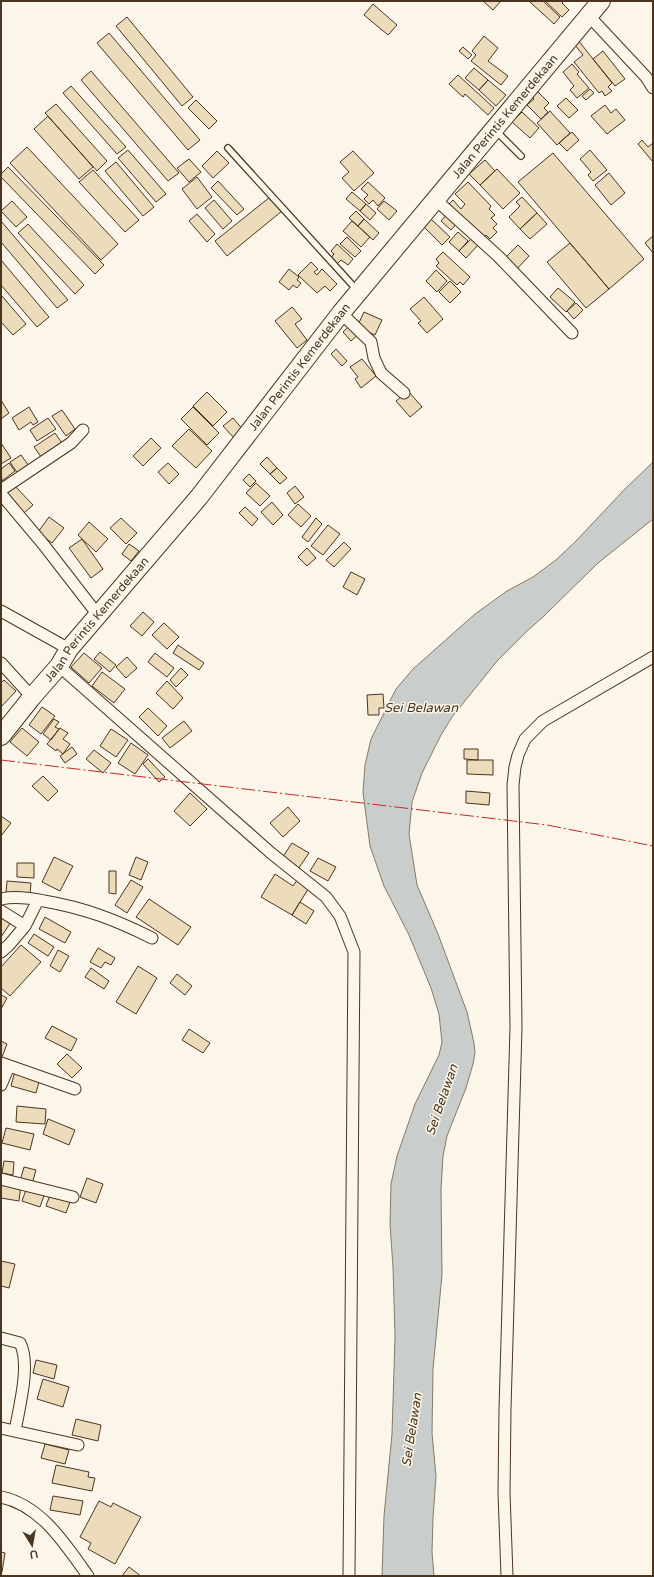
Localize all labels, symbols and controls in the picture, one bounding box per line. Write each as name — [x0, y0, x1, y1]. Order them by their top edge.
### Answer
street label: Jalan Perintis Kemerdekaan — [449, 52, 561, 181]
street label: Jalan Perintis Kemerdekaan — [246, 300, 353, 433]
street label: Jalan Perintis Kemerdekaan — [42, 554, 152, 685]
water label: Sei Belawan — [384, 700, 459, 716]
water label: Sei Belawan — [422, 1061, 462, 1138]
water label: Sei Belawan — [398, 1391, 426, 1468]
north arrow — [12, 1525, 52, 1565]
text: U — [28, 1547, 39, 1562]

